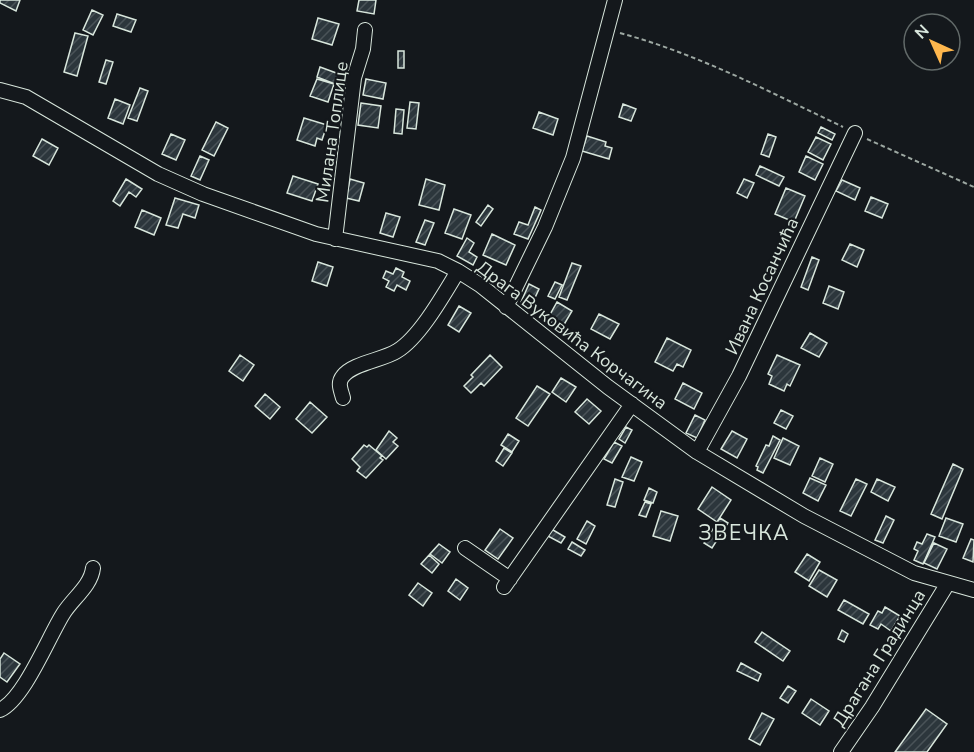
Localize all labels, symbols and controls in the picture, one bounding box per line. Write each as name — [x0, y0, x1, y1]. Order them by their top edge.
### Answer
north arrow — [902, 12, 962, 72]
text: N — [910, 20, 934, 44]
street label: Милана Топлице — [310, 60, 354, 204]
street label: Ивана Косанчића — [720, 214, 804, 358]
street label: Драга Вуковића Корчагина — [472, 255, 672, 415]
district label: ЗВЕЧКА — [698, 519, 790, 547]
street label: Драгана Градинца — [827, 585, 931, 731]

